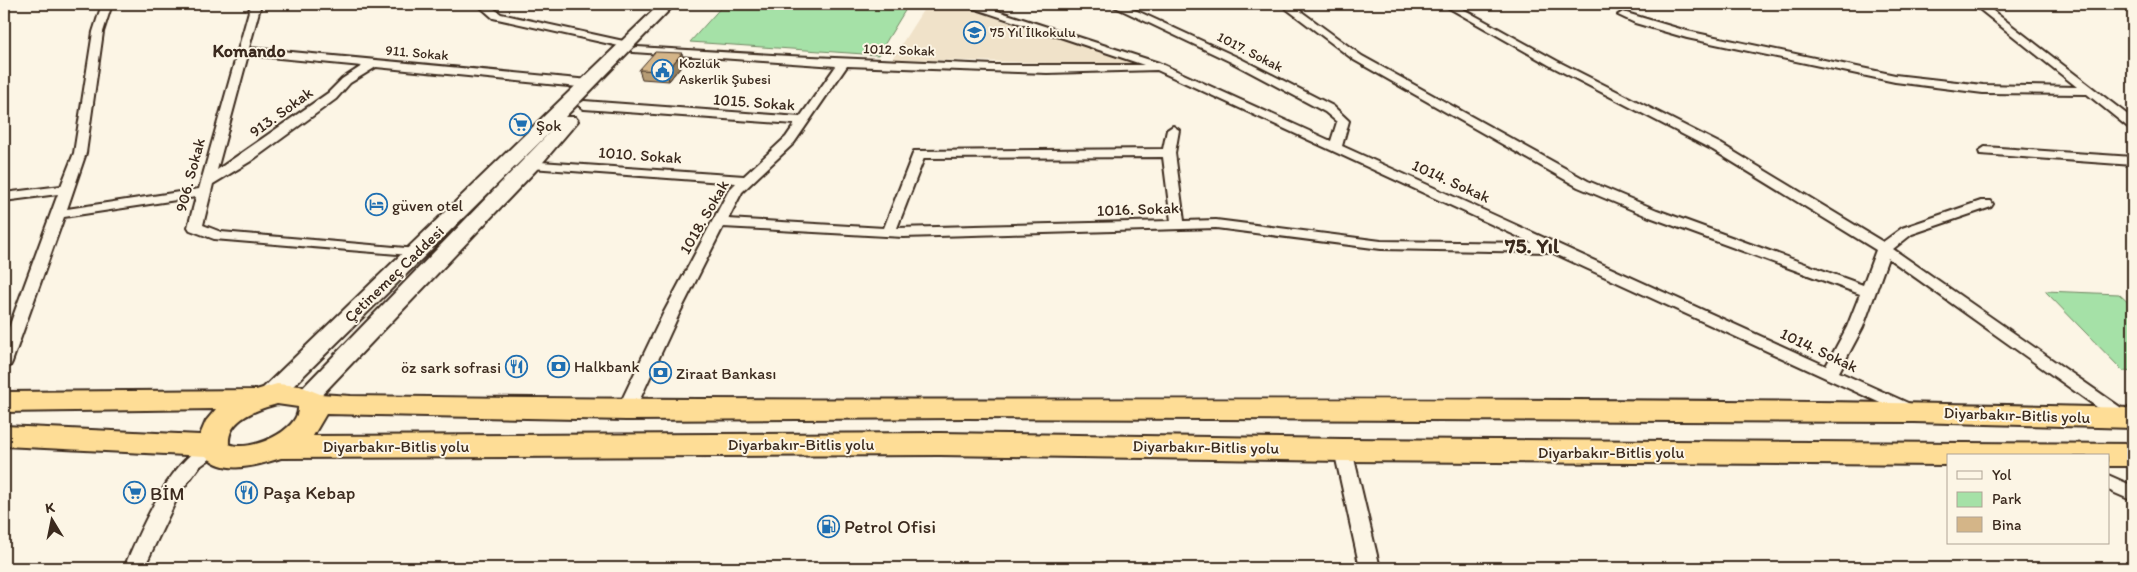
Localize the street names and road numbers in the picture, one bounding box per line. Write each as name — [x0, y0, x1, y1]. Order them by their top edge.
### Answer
street label: 1017. Sokak — [1214, 28, 1286, 76]
street label: 1012. Sokak — [863, 40, 935, 60]
street label: 911. Sokak — [385, 42, 449, 64]
street label: 913. Sokak — [246, 83, 316, 141]
street label: 1015. Sokak — [712, 90, 796, 114]
street label: 906. Sokak — [171, 136, 209, 214]
street label: 1010. Sokak — [598, 143, 682, 167]
street label: 1014. Sokak — [1409, 155, 1493, 207]
street label: 1018. Sokak — [675, 177, 733, 257]
street label: 1016. Sokak — [1097, 198, 1179, 220]
street label: Çetinemeç Caddesi — [340, 222, 448, 326]
street label: 1014. Sokak — [1777, 324, 1861, 376]
street label: Diyarbakır-Bitlis yolu — [1943, 403, 2091, 427]
street label: Diyarbakır-Bitlis yolu — [728, 435, 874, 454]
street label: Diyarbakır-Bitlis yolu — [1133, 436, 1280, 458]
street label: Diyarbakır-Bitlis yolu — [323, 437, 469, 456]
street label: Diyarbakır-Bitlis yolu — [1538, 443, 1684, 462]

